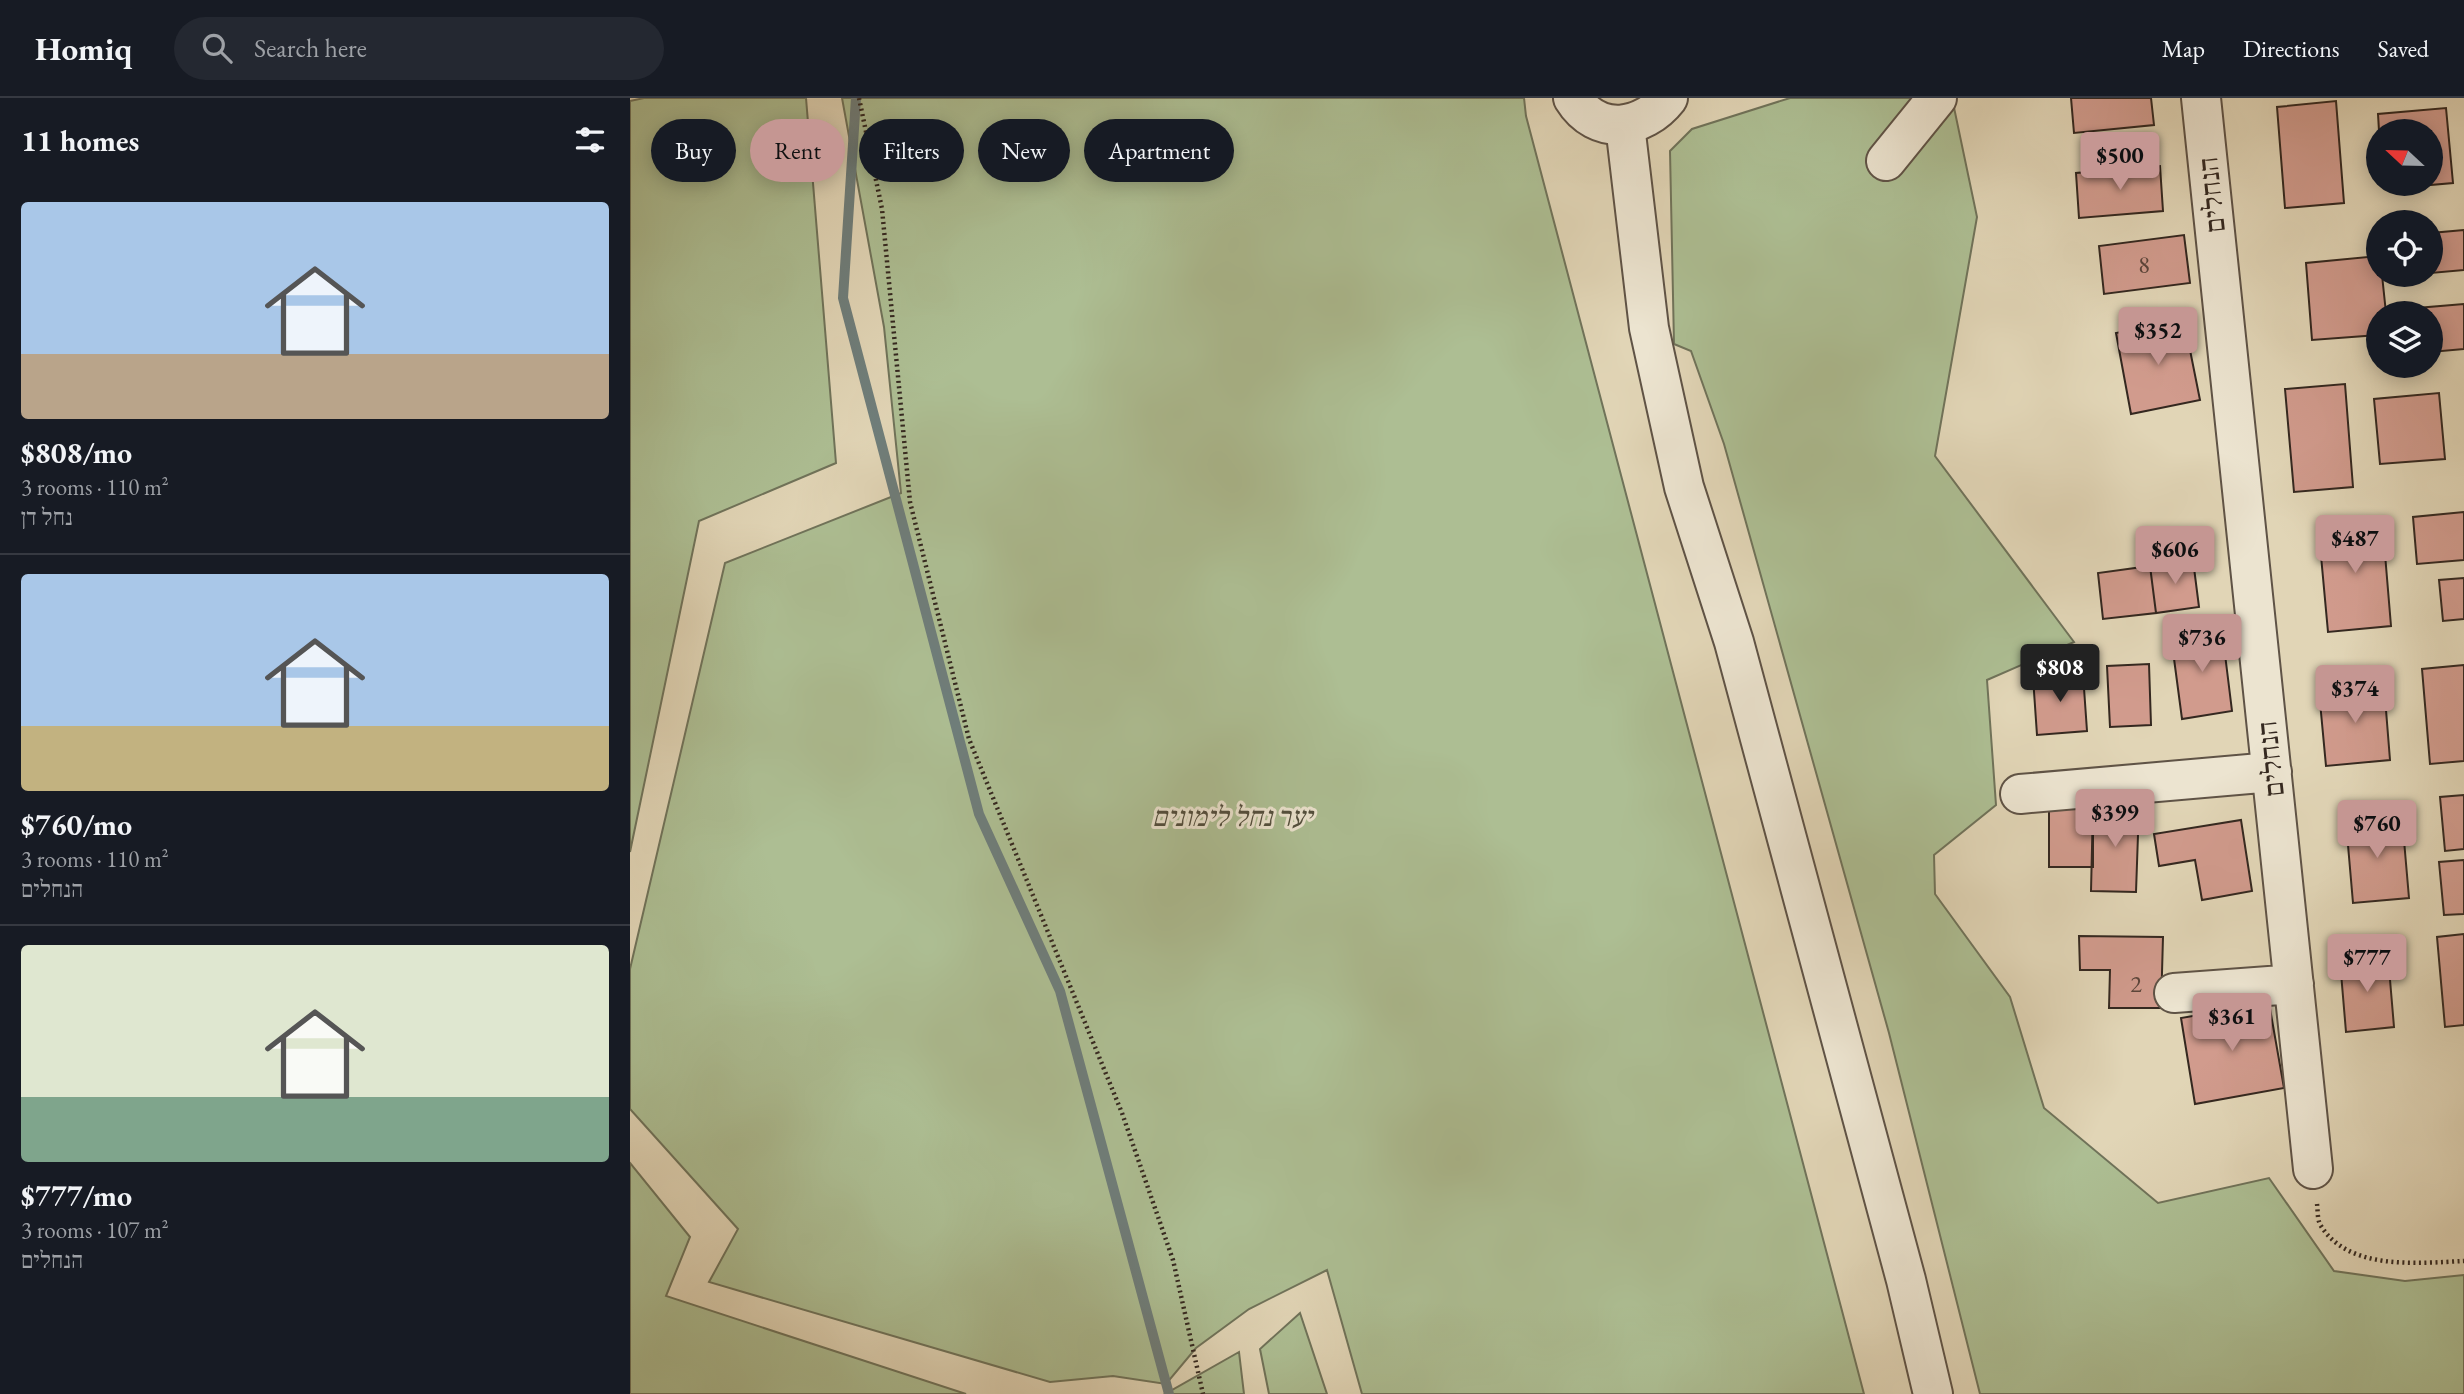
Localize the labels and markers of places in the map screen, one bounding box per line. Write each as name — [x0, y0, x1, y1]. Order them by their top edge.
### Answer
pin: $500 — [2079, 132, 2161, 192]
pin: $352 — [2117, 308, 2199, 367]
pin: $487 — [2314, 516, 2396, 575]
pin: $606 — [2134, 526, 2216, 586]
pin: $736 — [2161, 614, 2243, 674]
pin: $808 — [2019, 644, 2101, 704]
pin: $374 — [2314, 666, 2396, 725]
pin: $399 — [2074, 790, 2156, 849]
pin: $760 — [2336, 800, 2418, 860]
pin: $777 — [2326, 934, 2408, 994]
pin: $361 — [2191, 993, 2273, 1053]

